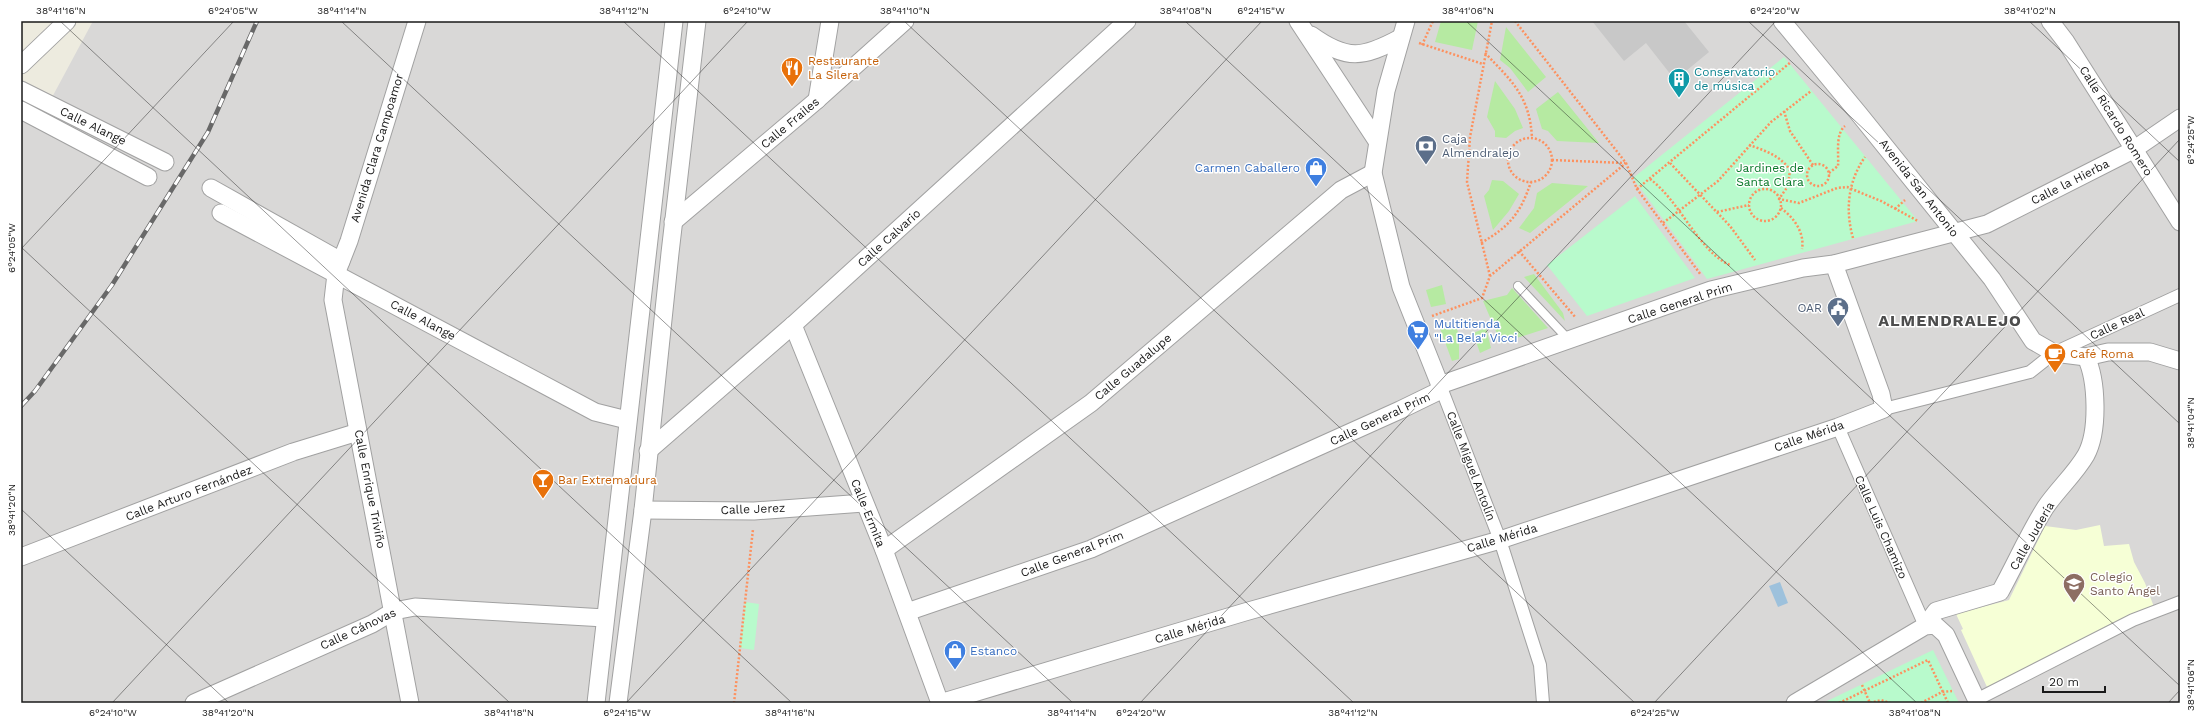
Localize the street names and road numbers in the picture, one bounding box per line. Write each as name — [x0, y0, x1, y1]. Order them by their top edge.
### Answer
street label: Calle Ricardo Romero — [2076, 64, 2156, 178]
street label: Avenida Clara Campoamor — [348, 72, 406, 224]
street label: Calle Frailes — [758, 95, 822, 151]
street label: Calle Alange — [58, 104, 129, 148]
street label: Avenida San Antonio — [1876, 136, 1962, 240]
street label: Calle la Hierba — [2029, 156, 2112, 208]
street label: Calle Calvario — [855, 206, 923, 270]
street label: Calle General Prim — [1626, 279, 1734, 327]
street label: Calle Alange — [388, 297, 458, 343]
street label: Calle Real — [2088, 305, 2147, 343]
street label: Calle Guadalupe — [1092, 331, 1174, 403]
street label: Calle General Prim — [1328, 390, 1432, 448]
street label: Calle Miguel Antolín — [1444, 409, 1498, 523]
street label: Calle Mérida — [1772, 417, 1846, 454]
street label: Calle Enrique Triviño — [352, 428, 388, 550]
street label: Calle Arturo Fernández — [124, 462, 254, 524]
street label: Calle Luis Chamizo — [1852, 473, 1910, 581]
street label: Calle Ermita — [848, 477, 888, 549]
street label: Calle Judería — [2007, 499, 2057, 573]
street label: Calle Jerez — [720, 501, 786, 517]
street label: Calle Mérida — [1465, 521, 1539, 555]
street label: Calle General Prim — [1019, 528, 1125, 580]
street label: Calle Cánovas — [318, 605, 398, 653]
street label: Calle Mérida — [1153, 612, 1227, 646]

